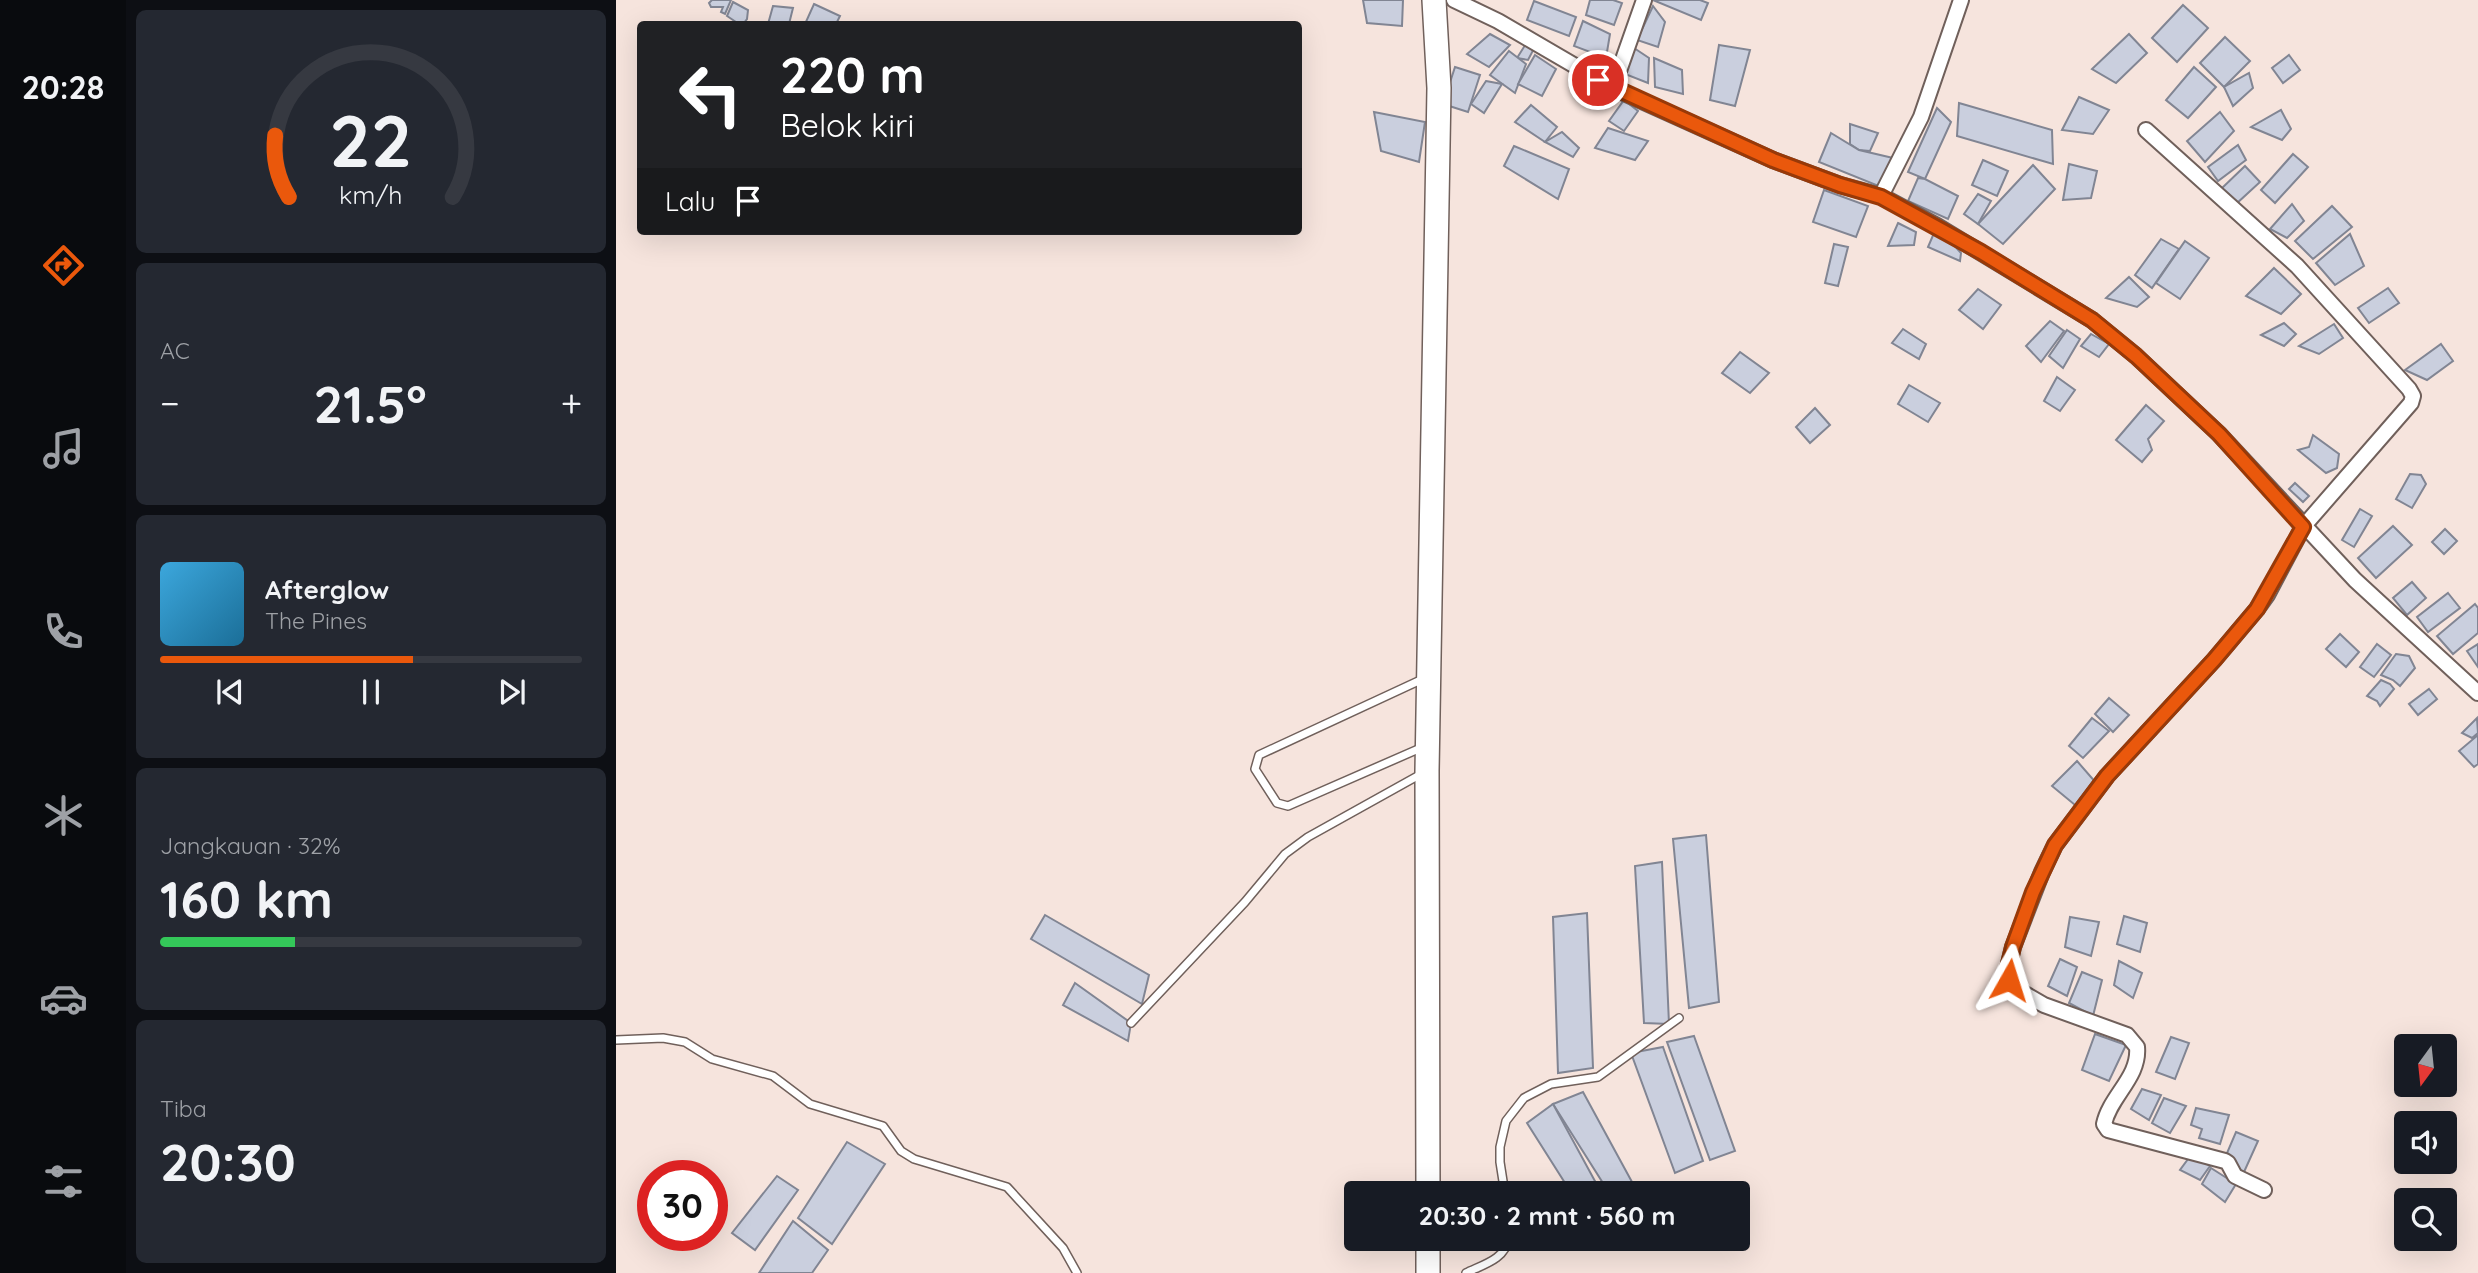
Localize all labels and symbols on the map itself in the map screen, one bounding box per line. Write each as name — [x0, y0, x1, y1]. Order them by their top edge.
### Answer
pin — [1568, 50, 1628, 110]
position arrow — [1972, 943, 2046, 1017]
north arrow — [2394, 1034, 2457, 1097]
speed limit sign: 30 — [637, 1160, 728, 1251]

